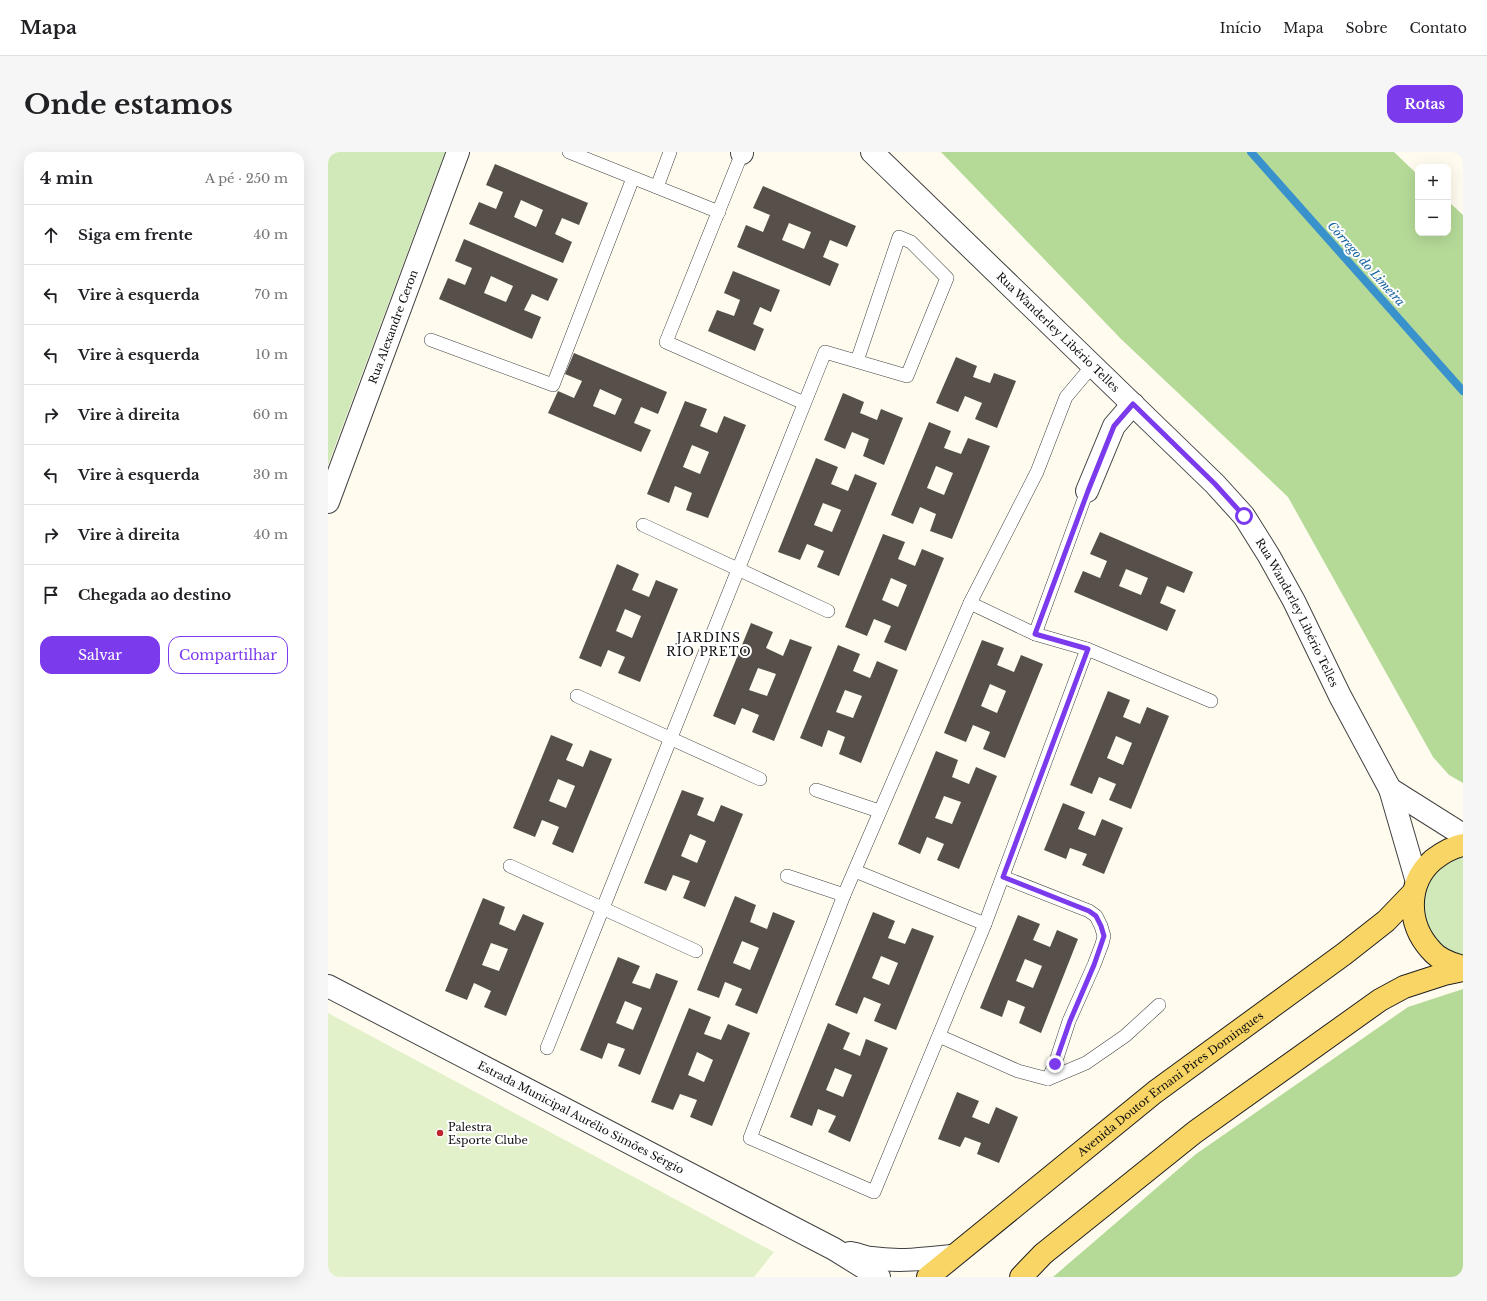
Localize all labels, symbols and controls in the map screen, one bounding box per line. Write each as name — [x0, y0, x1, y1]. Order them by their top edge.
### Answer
text: Mapa — [20, 16, 77, 39]
text: Início — [1220, 19, 1261, 37]
text: Mapa — [1283, 19, 1324, 37]
text: Sobre — [1346, 19, 1387, 37]
text: Contato — [1409, 19, 1467, 37]
button: Rotas — [1387, 85, 1463, 123]
text: Onde estamos — [24, 87, 233, 122]
map controls — [1415, 164, 1451, 236]
button: + — [1415, 164, 1451, 200]
text: 4 min — [40, 168, 93, 189]
text: A pé · 250 m — [205, 170, 288, 187]
button: − — [1415, 200, 1451, 236]
water label: Córrego do Limeira — [1324, 218, 1408, 309]
icon: ahead — [40, 224, 62, 246]
text: Siga em frente — [78, 225, 193, 244]
text: 40 m — [253, 226, 288, 243]
street label: Rua Alexandre Ceron — [366, 267, 421, 386]
street label: Rua Wanderley Libério Telles — [994, 269, 1123, 395]
icon: left — [40, 284, 62, 306]
text: Vire à esquerda — [78, 285, 200, 304]
text: 70 m — [255, 286, 288, 303]
icon: left — [40, 344, 62, 366]
text: Vire à esquerda — [78, 345, 200, 364]
text: 10 m — [255, 346, 288, 363]
icon: right — [40, 404, 62, 426]
text: Vire à direita — [78, 405, 180, 424]
text: 60 m — [253, 406, 288, 423]
icon: left — [40, 464, 62, 486]
text: Vire à esquerda — [78, 465, 200, 484]
text: 30 m — [253, 466, 288, 483]
route start — [1235, 507, 1253, 525]
icon: right — [40, 524, 62, 546]
text: Vire à direita — [78, 525, 180, 544]
text: 40 m — [253, 526, 288, 543]
street label: Rua Wanderley Libério Telles — [1253, 536, 1342, 689]
icon: arrive — [40, 584, 62, 606]
text: Chegada ao destino — [78, 585, 231, 604]
district label: JARDINS RIO PRETO — [666, 630, 752, 659]
button: Salvar — [40, 636, 160, 674]
button: Compartilhar — [168, 636, 288, 674]
street label: Avenida Doutor Ernani Pires Domingues — [1074, 1008, 1266, 1160]
route end — [1046, 1055, 1064, 1073]
street label: Estrada Municipal Aurélio Simões Sérgio — [475, 1058, 686, 1177]
place label: Palestra Esporte Clube — [448, 1120, 528, 1147]
marker: Palestra Esporte Clube — [435, 1128, 445, 1138]

